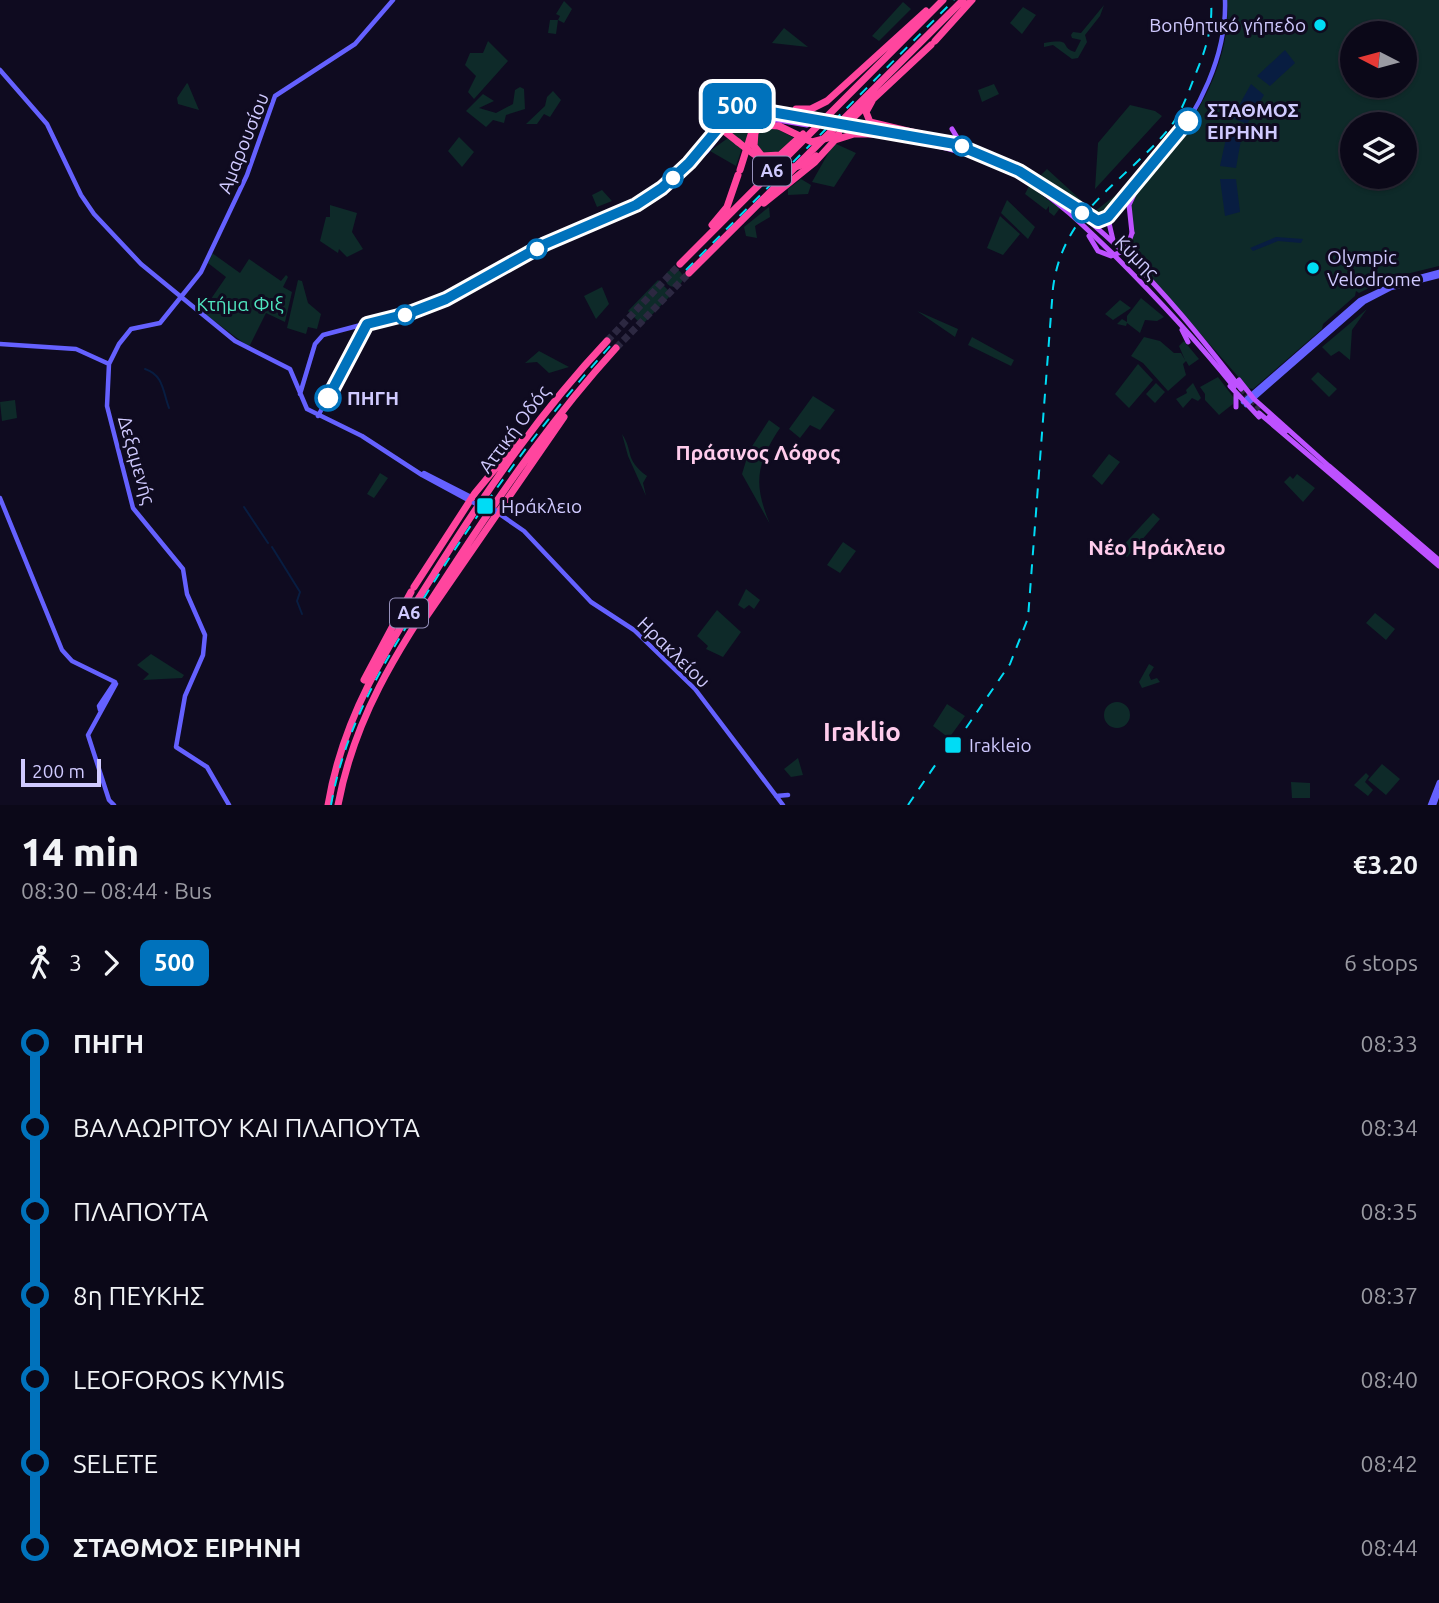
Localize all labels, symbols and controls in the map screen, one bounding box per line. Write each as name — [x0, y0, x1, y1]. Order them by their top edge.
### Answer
place label: Βοηθητικό γήπεδο — [1149, 14, 1306, 36]
marker: Βοηθητικό γήπεδο — [1312, 17, 1328, 33]
north arrow — [1340, 21, 1418, 98]
map controls — [1340, 21, 1417, 189]
line badge: 500 — [697, 83, 777, 129]
street label: Αμαρουσίου — [213, 90, 273, 196]
text: 500 — [717, 92, 757, 119]
place label: ΣΤΑΘΜΟΣ ΕΙΡΗΝΗ — [1207, 99, 1299, 143]
marker: ΣΤΑΘΜΟΣ ΕΙΡΗΝΗ — [1175, 108, 1201, 134]
button: layers — [1340, 112, 1417, 189]
unlabelled marker — [952, 136, 972, 156]
road number: Α6 — [753, 156, 791, 186]
unlabelled marker — [663, 168, 683, 188]
unlabelled marker — [1072, 203, 1092, 223]
street label: Κύμης — [1111, 231, 1164, 284]
unlabelled marker — [527, 239, 547, 259]
place label: Olympic Velodrome — [1327, 246, 1421, 290]
marker: Olympic Velodrome — [1305, 260, 1321, 276]
park label: Κτήμα Φιξ — [197, 293, 284, 315]
unlabelled marker — [395, 305, 415, 325]
street label: Αττική Οδός — [474, 381, 554, 477]
marker: ΠΗΓΗ — [315, 385, 341, 411]
place label: ΠΗΓΗ — [347, 387, 399, 409]
street label: Δεξαμενής — [114, 413, 160, 507]
district label: Πράσινος Λόφος — [675, 440, 841, 464]
place label: Ηράκλειο — [501, 495, 582, 517]
marker: Ηράκλειο — [475, 496, 495, 516]
district label: Νέο Ηράκλειο — [1088, 535, 1226, 559]
road number: Α6 — [390, 598, 428, 628]
street label: Ηρακλείου — [633, 612, 715, 692]
district label: Iraklio — [823, 717, 901, 746]
place label: Irakleio — [969, 734, 1032, 756]
marker: Irakleio — [943, 735, 963, 755]
scale bar — [21, 756, 102, 788]
text: 200 m — [32, 760, 85, 782]
text: 14 min — [21, 831, 139, 873]
text: €3.20 — [1353, 850, 1418, 879]
text: 08:30 – 08:44 · Bus — [21, 878, 212, 903]
icon: walk — [21, 944, 59, 982]
icon: forward — [92, 944, 130, 982]
text: 500 — [154, 949, 195, 976]
text: 3 — [69, 950, 82, 975]
text: 6 stops — [1344, 950, 1418, 975]
text: ΠΗΓΗ — [73, 1029, 144, 1058]
text: 08:33 — [1360, 1031, 1418, 1056]
text: ΒΑΛΑΩΡΙΤΟΥ ΚΑΙ ΠΛΑΠΟΥΤΑ — [73, 1113, 420, 1142]
text: 08:34 — [1360, 1115, 1418, 1140]
text: ΠΛΑΠΟΥΤΑ — [73, 1197, 208, 1226]
text: 08:35 — [1360, 1199, 1418, 1224]
text: 8η ΠΕΥΚΗΣ — [73, 1281, 204, 1310]
text: 08:37 — [1360, 1283, 1418, 1308]
text: LEOFOROS KYMIS — [73, 1365, 285, 1394]
text: 08:40 — [1360, 1367, 1418, 1392]
text: SELETE — [73, 1449, 158, 1478]
text: 08:42 — [1360, 1451, 1418, 1476]
text: ΣΤΑΘΜΟΣ ΕΙΡΗΝΗ — [73, 1533, 301, 1562]
text: 08:44 — [1360, 1535, 1418, 1560]

